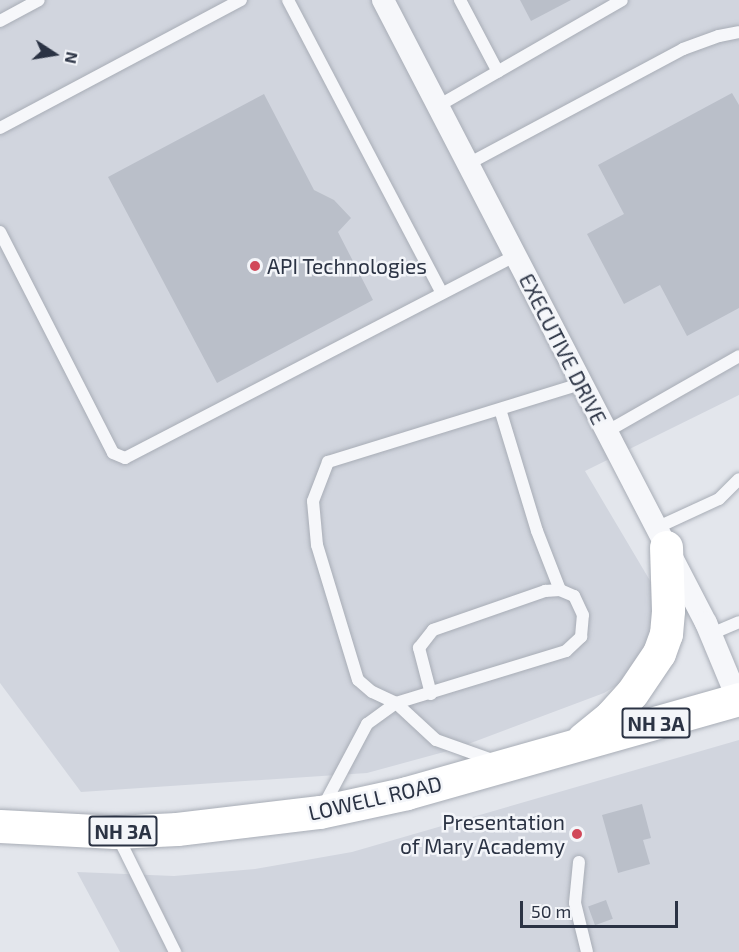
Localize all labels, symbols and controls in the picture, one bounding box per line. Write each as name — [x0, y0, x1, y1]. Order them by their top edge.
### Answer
north arrow — [24, 24, 84, 84]
text: N — [62, 50, 83, 65]
place label: API Technologies — [267, 253, 427, 279]
marker: API Technologies — [248, 259, 262, 273]
street label: EXECUTIVE DRIVE — [514, 269, 612, 429]
road number: NH 3A — [622, 706, 690, 740]
street label: LOWELL ROAD — [306, 770, 444, 826]
place label: Presentation of Mary Academy — [399, 809, 565, 859]
road number: NH 3A — [88, 814, 158, 848]
marker: Presentation of Mary Academy — [570, 827, 584, 841]
scale bar — [523, 889, 680, 927]
text: 50 m — [531, 900, 571, 922]

